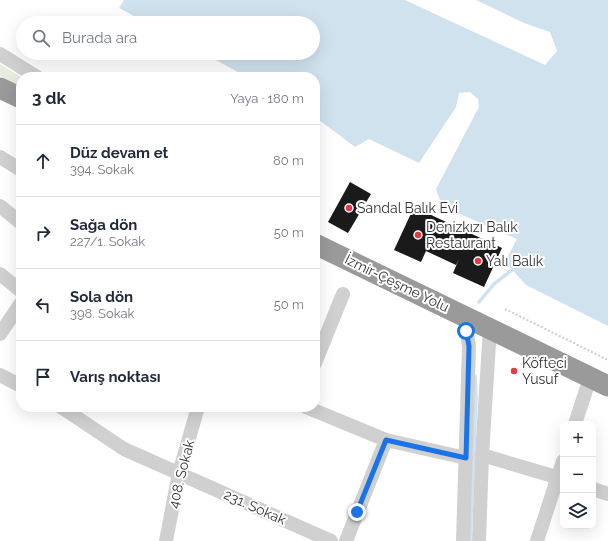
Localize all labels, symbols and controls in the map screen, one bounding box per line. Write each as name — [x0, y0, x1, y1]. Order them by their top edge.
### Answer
search box — [16, 16, 320, 60]
icon: search — [30, 27, 52, 49]
text: Burada ara — [62, 29, 137, 47]
text: 3 dk — [32, 88, 66, 108]
text: Yaya · 180 m — [230, 91, 304, 106]
text: Düz devam et — [70, 144, 168, 162]
icon: ahead — [32, 150, 54, 172]
text: 80 m — [273, 153, 304, 168]
text: 394. Sokak — [70, 162, 134, 177]
place label: Sandal Balık Evi — [357, 200, 458, 216]
marker: Sandal Balık Evi — [344, 203, 354, 213]
text: Sağa dön — [70, 216, 137, 234]
place label: Denizkızı Balık Restaurant — [426, 219, 518, 251]
icon: right — [32, 222, 54, 244]
text: 50 m — [274, 225, 304, 240]
marker: Denizkızı Balık Restaurant — [413, 230, 423, 240]
text: 227/1. Sokak — [70, 234, 145, 249]
street label: İzmir-Çeşme Yolu — [342, 249, 452, 315]
place label: Yalı Balık — [486, 253, 544, 269]
marker: Yalı Balık — [473, 256, 483, 266]
text: Sola dön — [70, 288, 133, 306]
icon: left — [32, 294, 54, 316]
text: 50 m — [274, 297, 304, 312]
text: 398. Sokak — [70, 306, 135, 321]
route start — [457, 322, 475, 340]
place label: Köfteci Yusuf — [522, 355, 567, 387]
icon: arrive — [32, 366, 54, 388]
marker: Köfteci Yusuf — [509, 366, 519, 376]
text: Varış noktası — [70, 368, 161, 386]
map controls — [560, 421, 596, 529]
button: + — [560, 421, 596, 457]
street label: 408. Sokak — [165, 438, 197, 510]
button: − — [560, 457, 596, 493]
street label: 231. Sokak — [221, 486, 289, 528]
button: layers — [560, 493, 596, 529]
route end — [348, 503, 366, 521]

